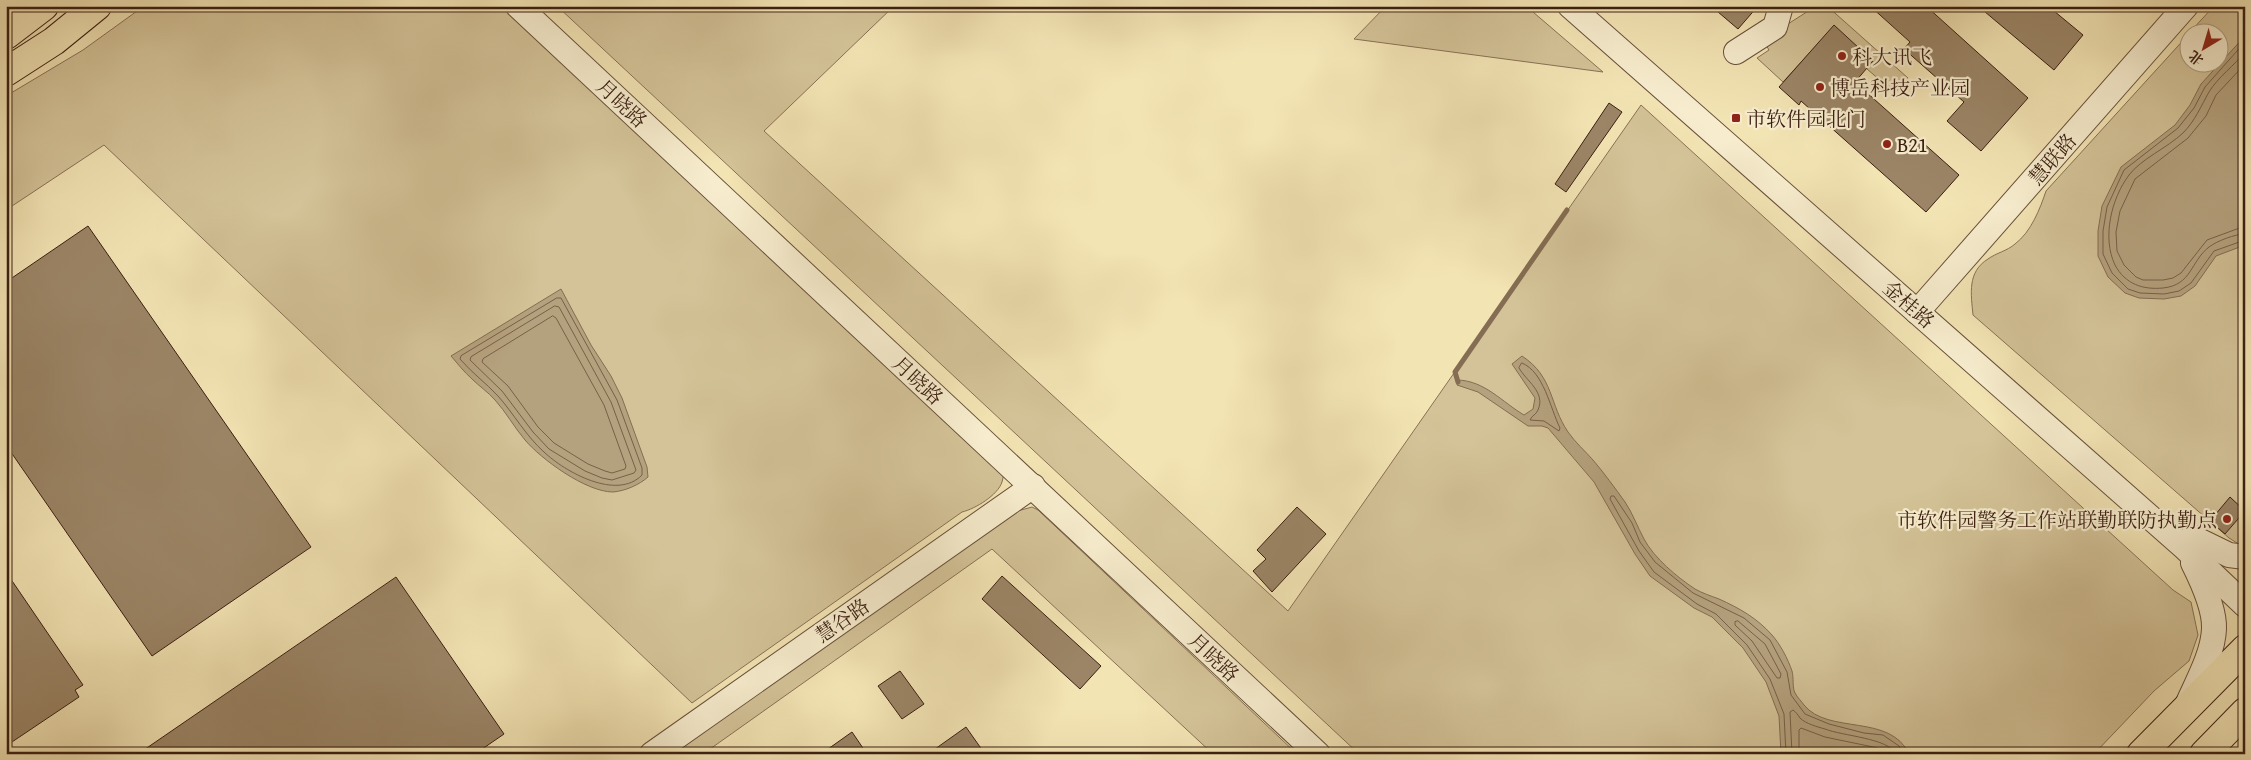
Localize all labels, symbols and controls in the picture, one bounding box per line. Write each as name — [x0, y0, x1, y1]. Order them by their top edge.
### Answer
north arrow — [2178, 22, 2228, 72]
place label: 科大讯飞 — [1852, 42, 1932, 71]
text: 北 — [2184, 46, 2208, 70]
marker: 科大讯飞 — [1836, 50, 1848, 62]
street label: 月晓路 — [590, 72, 654, 134]
place label: 博岳科技产业园 — [1830, 73, 1970, 102]
marker: 博岳科技产业园 — [1814, 81, 1826, 93]
place label: 市软件园北门 — [1746, 104, 1866, 133]
marker: 市软件园北门 — [1730, 112, 1742, 124]
street label: 慧联路 — [2021, 127, 2083, 191]
place label: B21 — [1897, 130, 1928, 159]
marker: B21 — [1881, 138, 1893, 150]
street label: 金桂路 — [1877, 273, 1941, 335]
street label: 月晓路 — [886, 349, 950, 411]
place label: 市软件园警务工作站联勤联防执勤点 — [1897, 505, 2217, 534]
marker: 市软件园警务工作站联勤联防执勤点 — [2221, 513, 2233, 525]
street label: 慧谷路 — [809, 591, 875, 649]
street label: 月晓路 — [1182, 626, 1246, 688]

